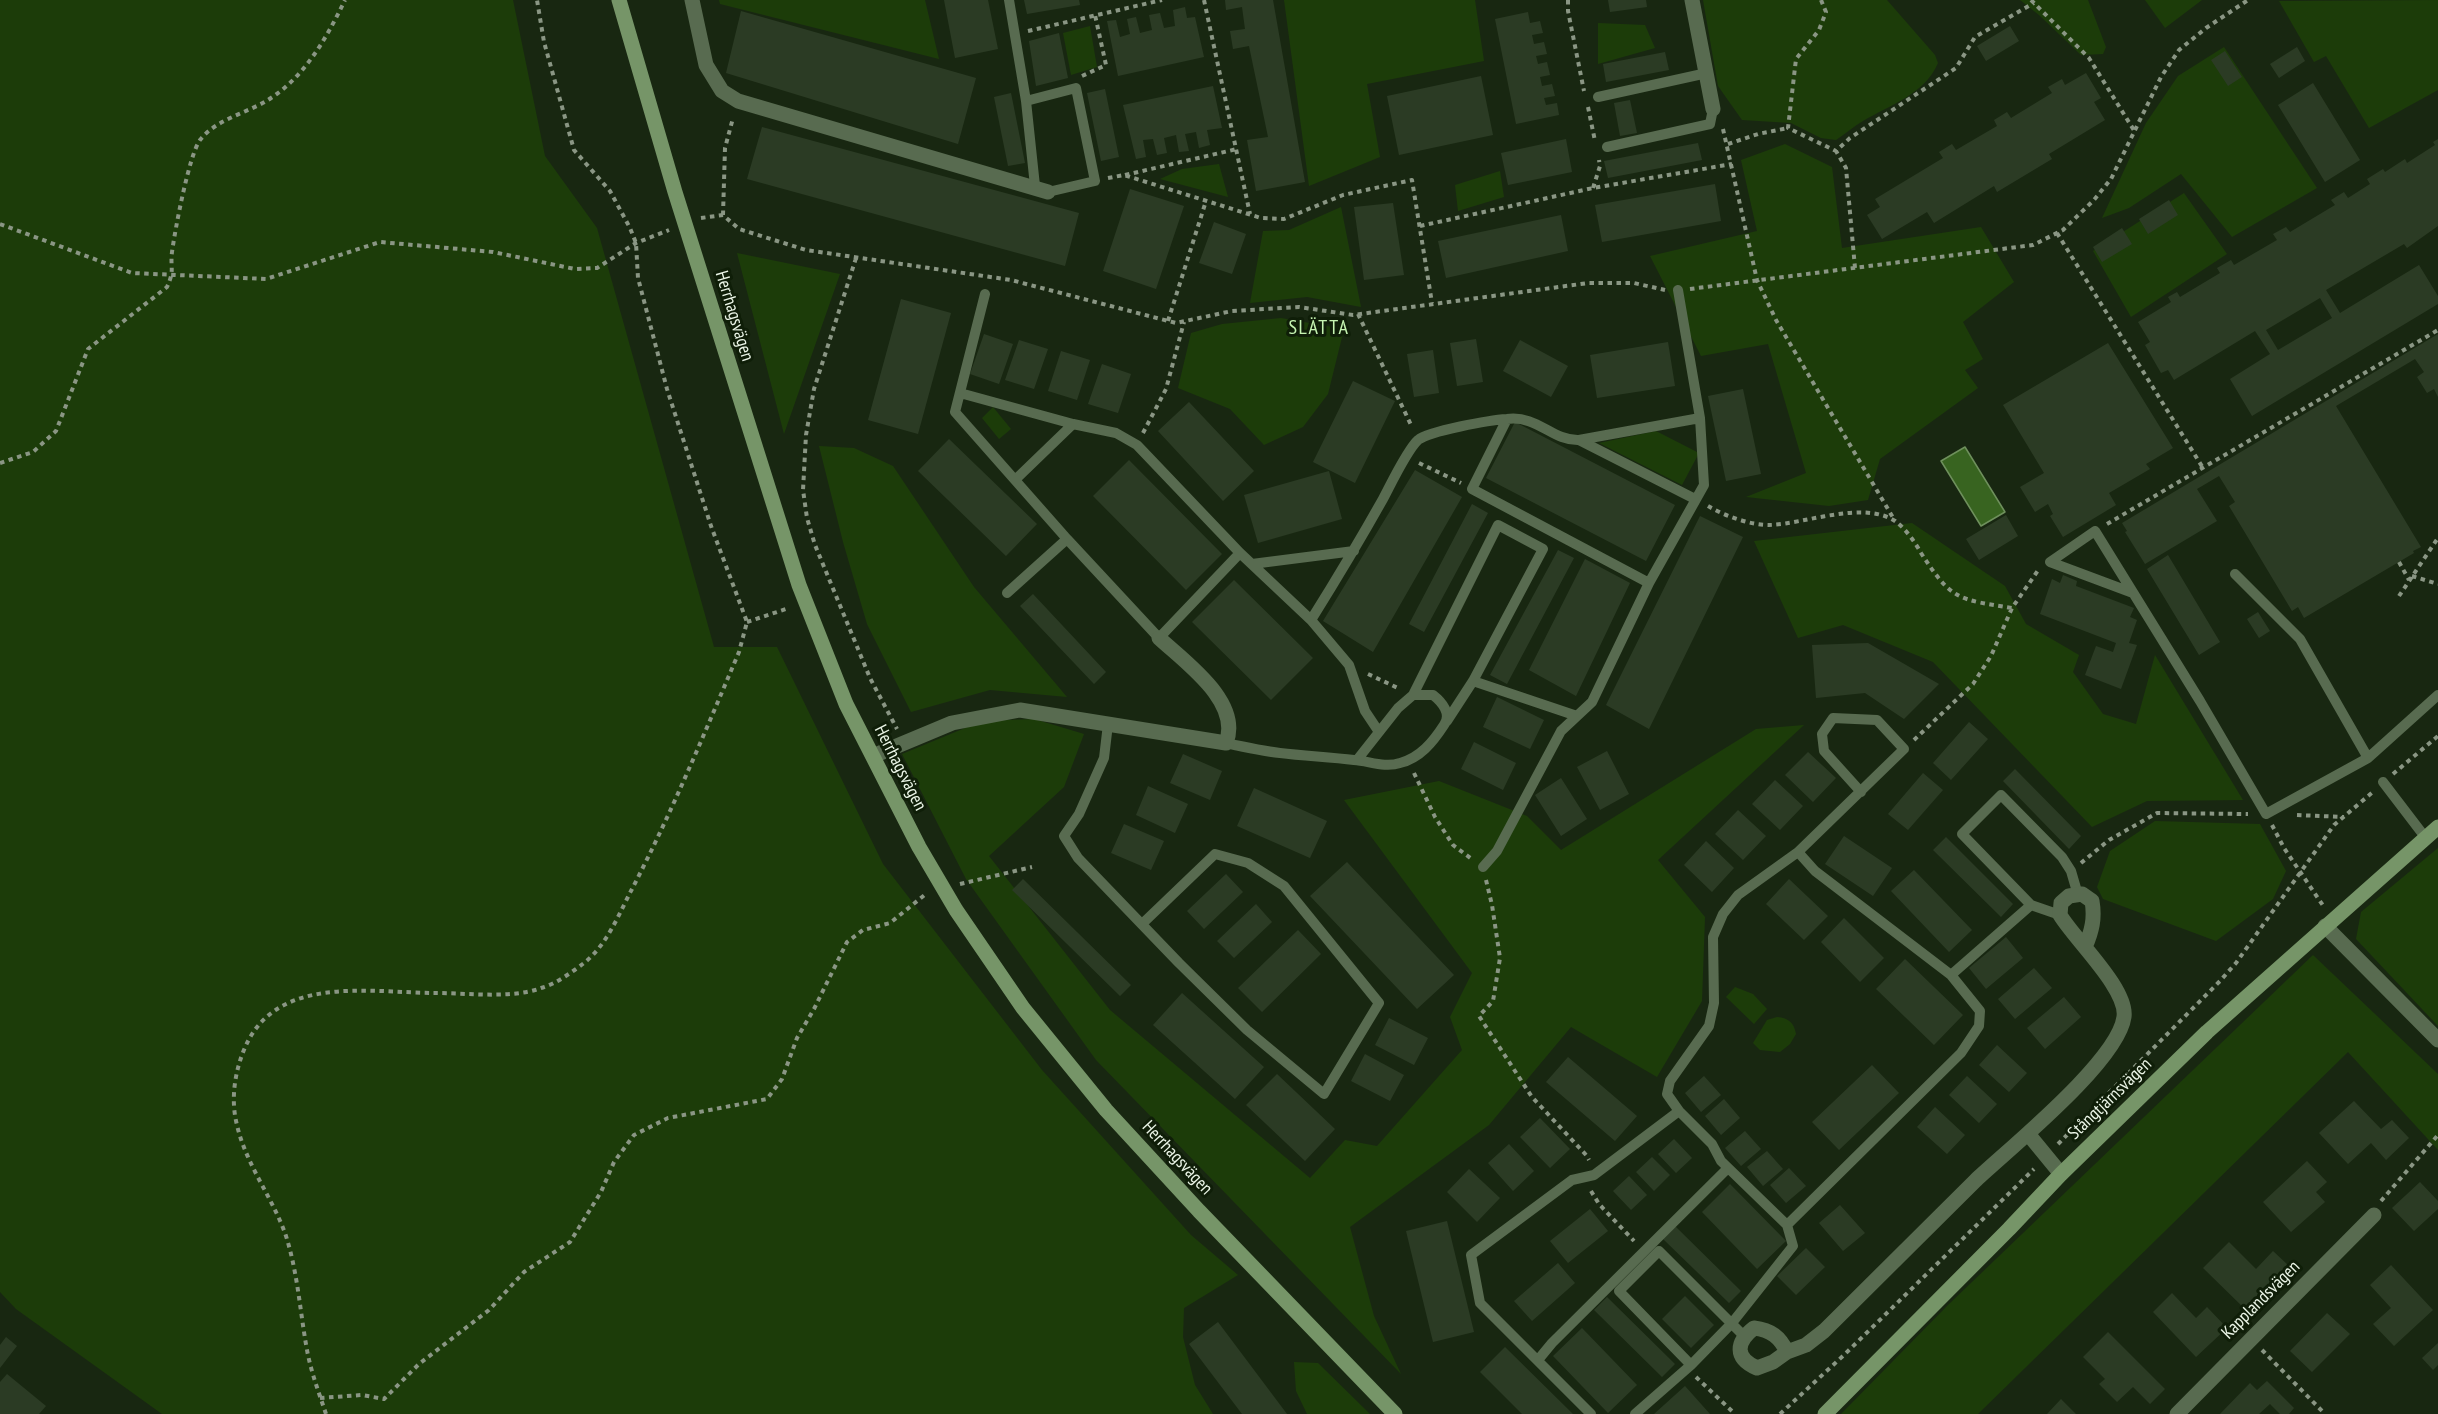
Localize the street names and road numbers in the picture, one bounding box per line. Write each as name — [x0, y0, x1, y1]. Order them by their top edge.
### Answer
street label: Herrhagsvägen — [710, 268, 758, 364]
street label: Herrhagsvägen — [869, 722, 931, 814]
street label: Stångtjärnsvägen — [2064, 1054, 2156, 1144]
street label: Herrhagsvägen — [1137, 1117, 1217, 1199]
street label: Kapplandsvägen — [2217, 1256, 2305, 1344]

